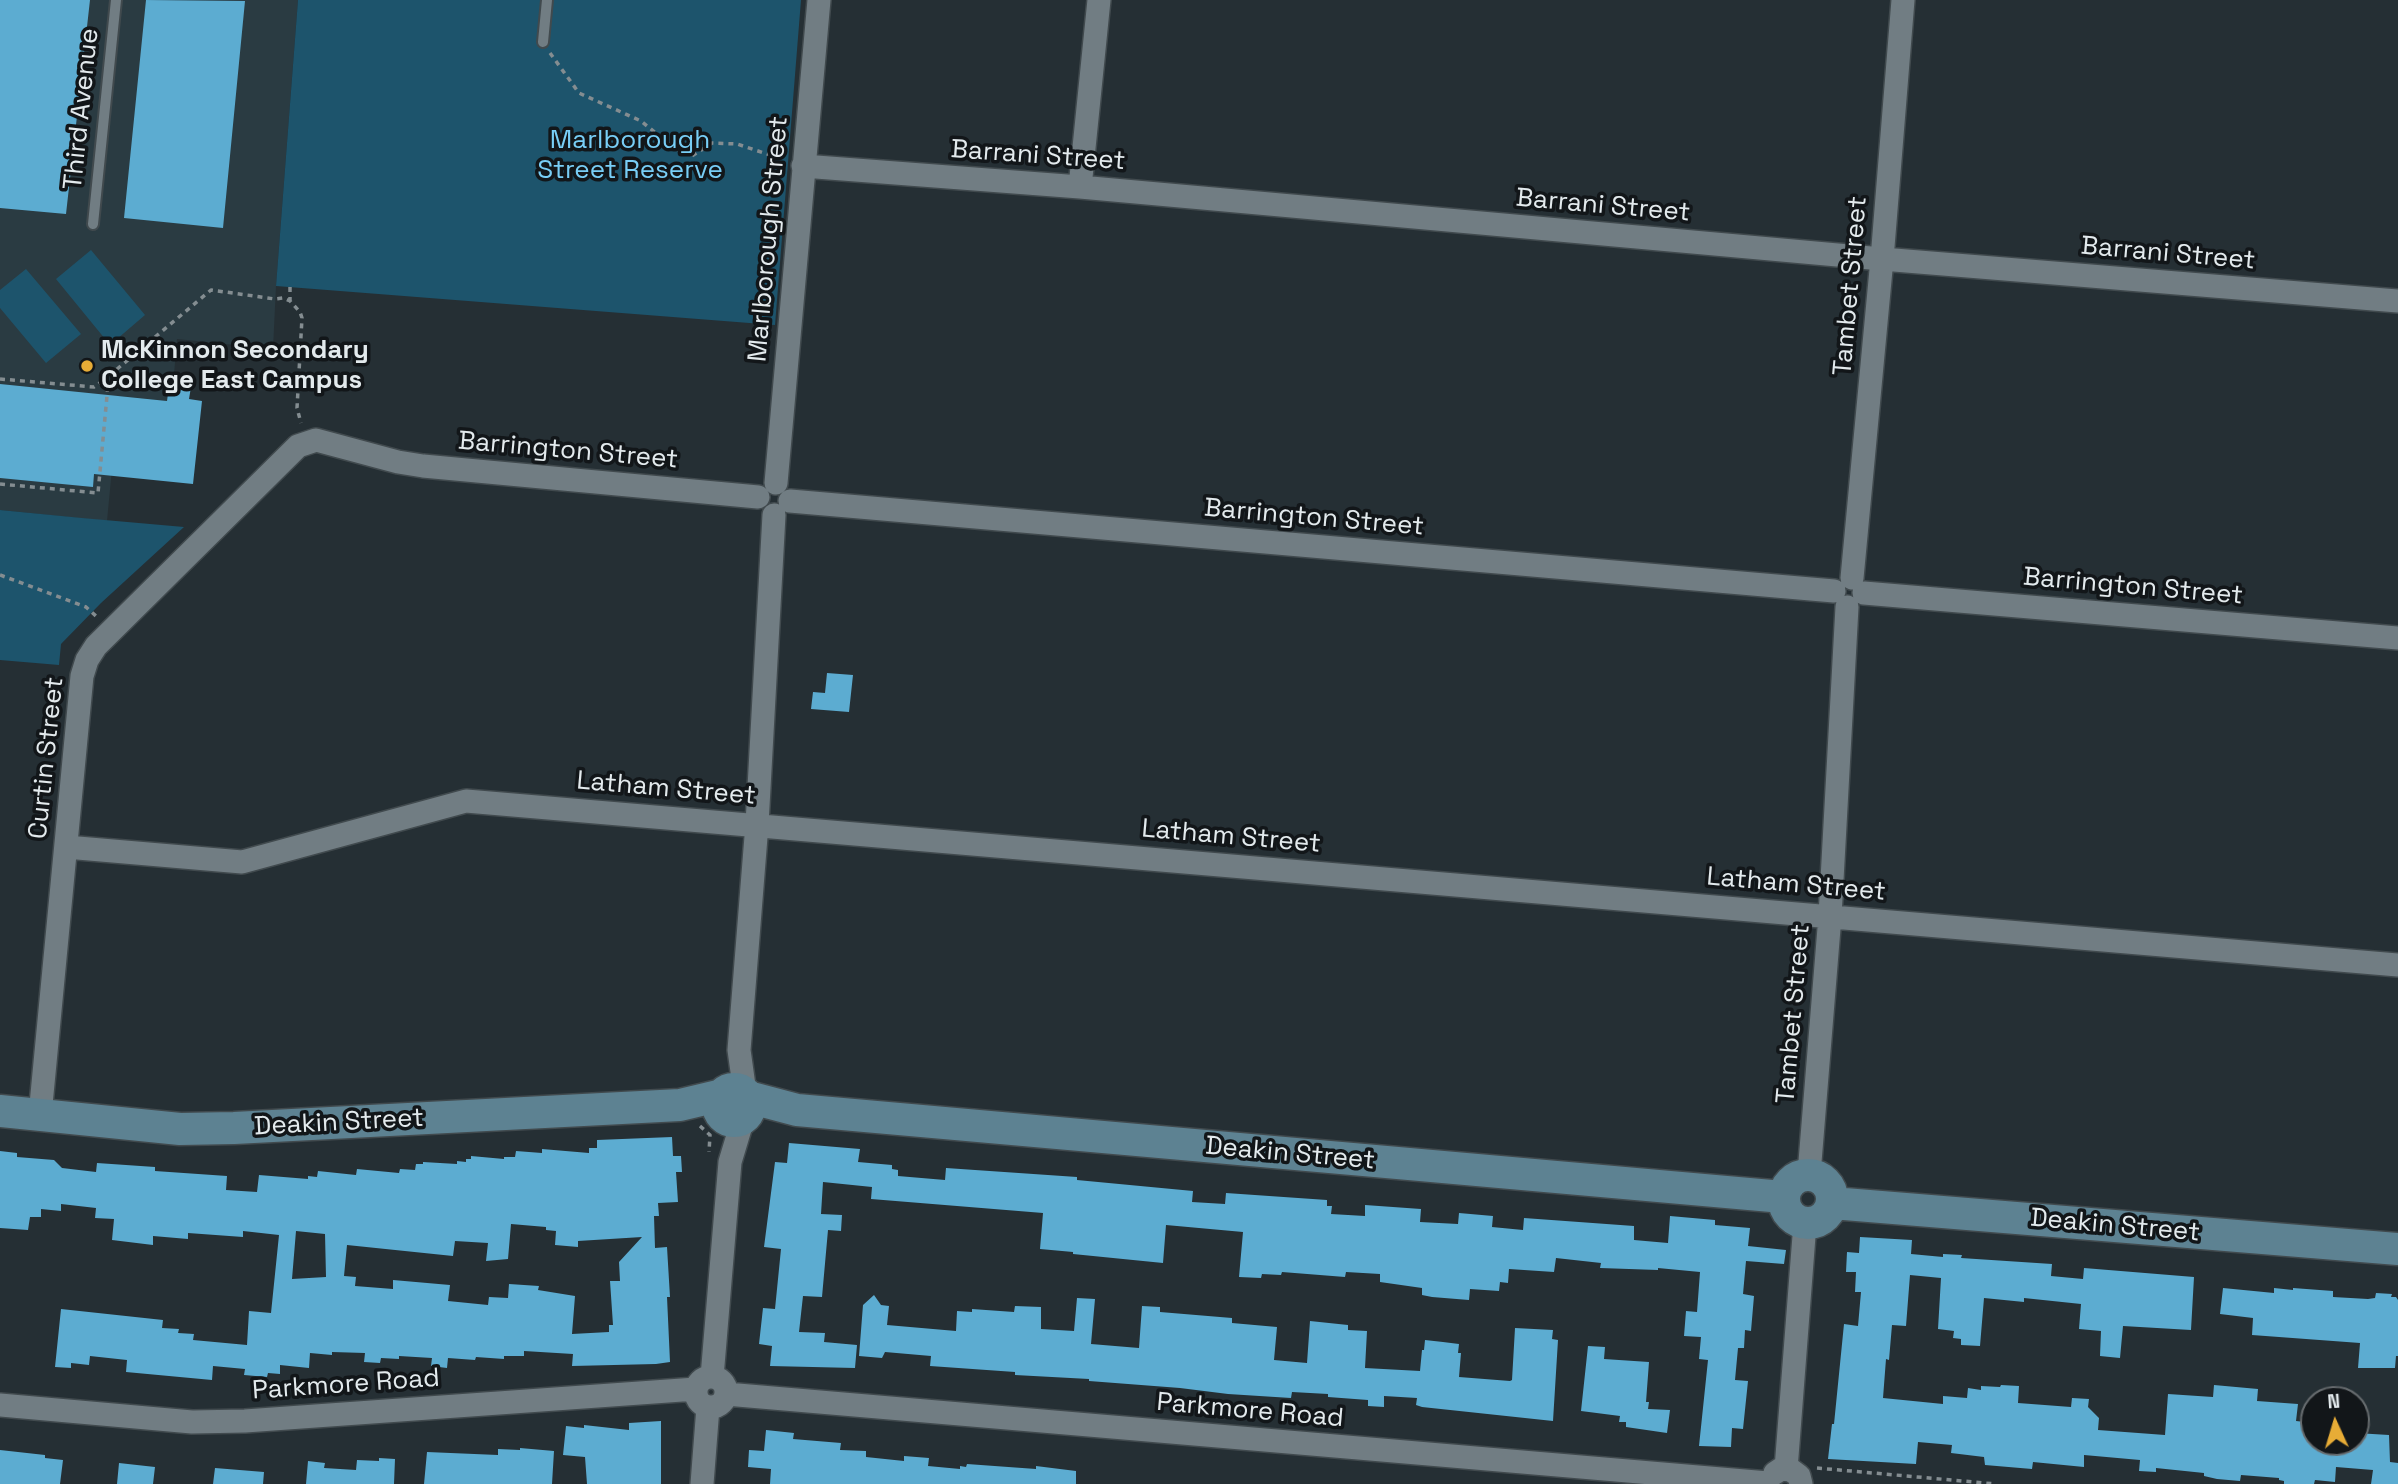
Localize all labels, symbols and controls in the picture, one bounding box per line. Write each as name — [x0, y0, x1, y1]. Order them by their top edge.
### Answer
street label: Third Avenue — [58, 27, 106, 191]
street label: Marlborough Street — [743, 115, 795, 363]
park label: Marlborough Street Reserve — [537, 125, 723, 186]
street label: Barrani Street — [950, 134, 1126, 178]
street label: Barrani Street — [1515, 183, 1691, 229]
street label: Tambet Street — [1828, 195, 1874, 377]
street label: Barrani Street — [2080, 231, 2256, 277]
place label: McKinnon Secondary College East Campus — [101, 335, 369, 396]
marker: McKinnon Secondary College East Campus — [79, 358, 95, 374]
street label: Barrington Street — [457, 426, 679, 476]
street label: Barrington Street — [1203, 493, 1425, 543]
street label: Barrington Street — [2022, 562, 2244, 612]
street label: Curtin Street — [23, 675, 71, 841]
street label: Latham Street — [575, 766, 757, 812]
street label: Latham Street — [1140, 814, 1322, 860]
street label: Latham Street — [1705, 862, 1887, 908]
street label: Tambet Street — [1771, 923, 1817, 1105]
street label: Deakin Street — [253, 1103, 425, 1143]
street label: Deakin Street — [1204, 1131, 1376, 1177]
street label: Deakin Street — [2029, 1203, 2201, 1249]
street label: Parkmore Road — [251, 1363, 441, 1407]
north arrow — [2300, 1386, 2370, 1456]
street label: Parkmore Road — [1155, 1387, 1345, 1435]
text: N — [2326, 1389, 2341, 1414]

